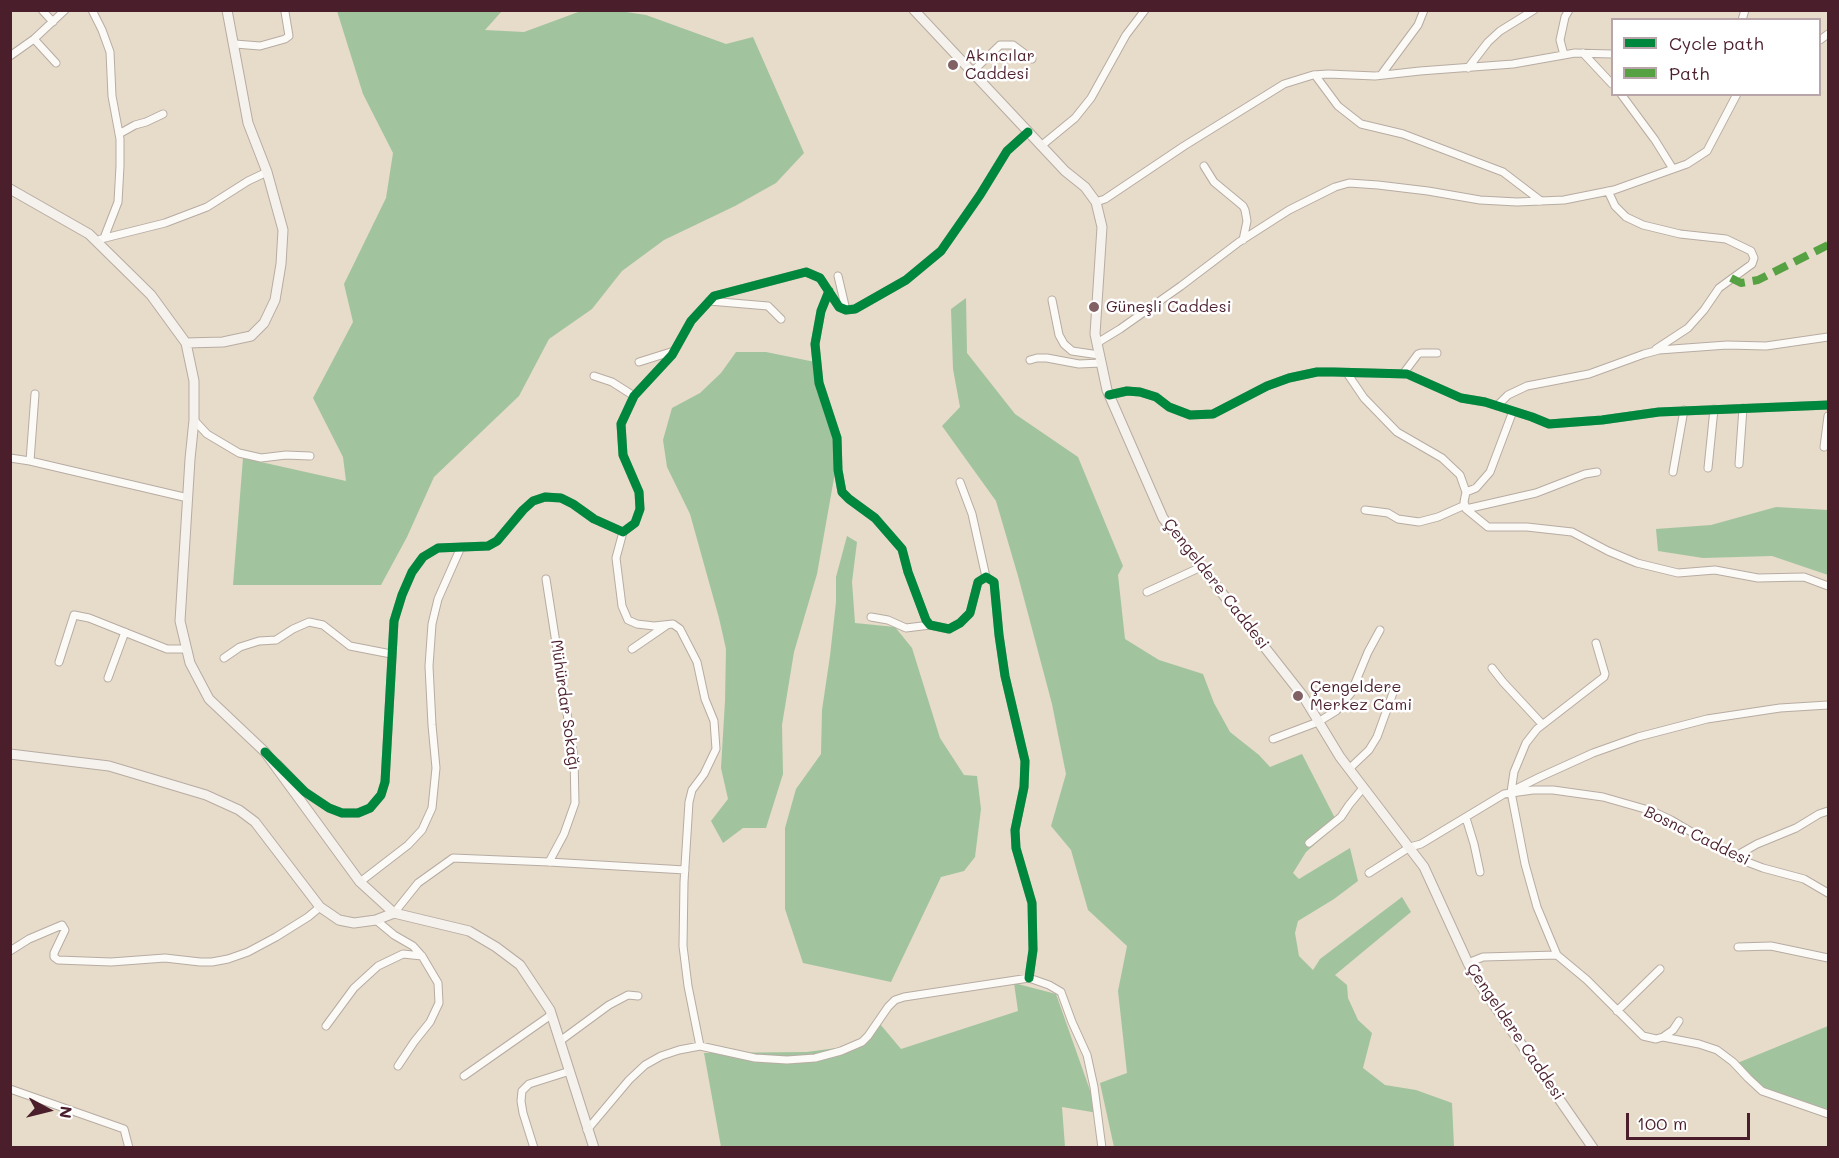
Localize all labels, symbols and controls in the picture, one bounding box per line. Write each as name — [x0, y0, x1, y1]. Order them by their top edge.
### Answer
legend — [1611, 18, 1821, 96]
text: Cycle path — [1669, 31, 1764, 55]
place label: Akıncılar Caddesi — [965, 46, 1035, 84]
marker: Akıncılar Caddesi — [946, 58, 960, 72]
text: Path — [1669, 61, 1709, 85]
place label: Güneşli Caddesi — [1106, 297, 1231, 317]
marker: Güneşli Caddesi — [1087, 300, 1101, 314]
street label: Çengeldere Caddesi — [1159, 515, 1273, 653]
street label: Mühürdar Sokağı — [546, 638, 584, 772]
place label: Çengeldere Merkez Cami — [1310, 677, 1412, 715]
marker: Çengeldere Merkez Cami — [1291, 689, 1305, 703]
street label: Bosna Caddesi — [1641, 802, 1753, 870]
street label: Çengeldere Caddesi — [1462, 960, 1568, 1104]
north arrow — [18, 1080, 78, 1140]
scale bar — [1629, 1101, 1754, 1139]
text: N — [55, 1105, 78, 1120]
text: 100 m — [1637, 1111, 1687, 1135]

